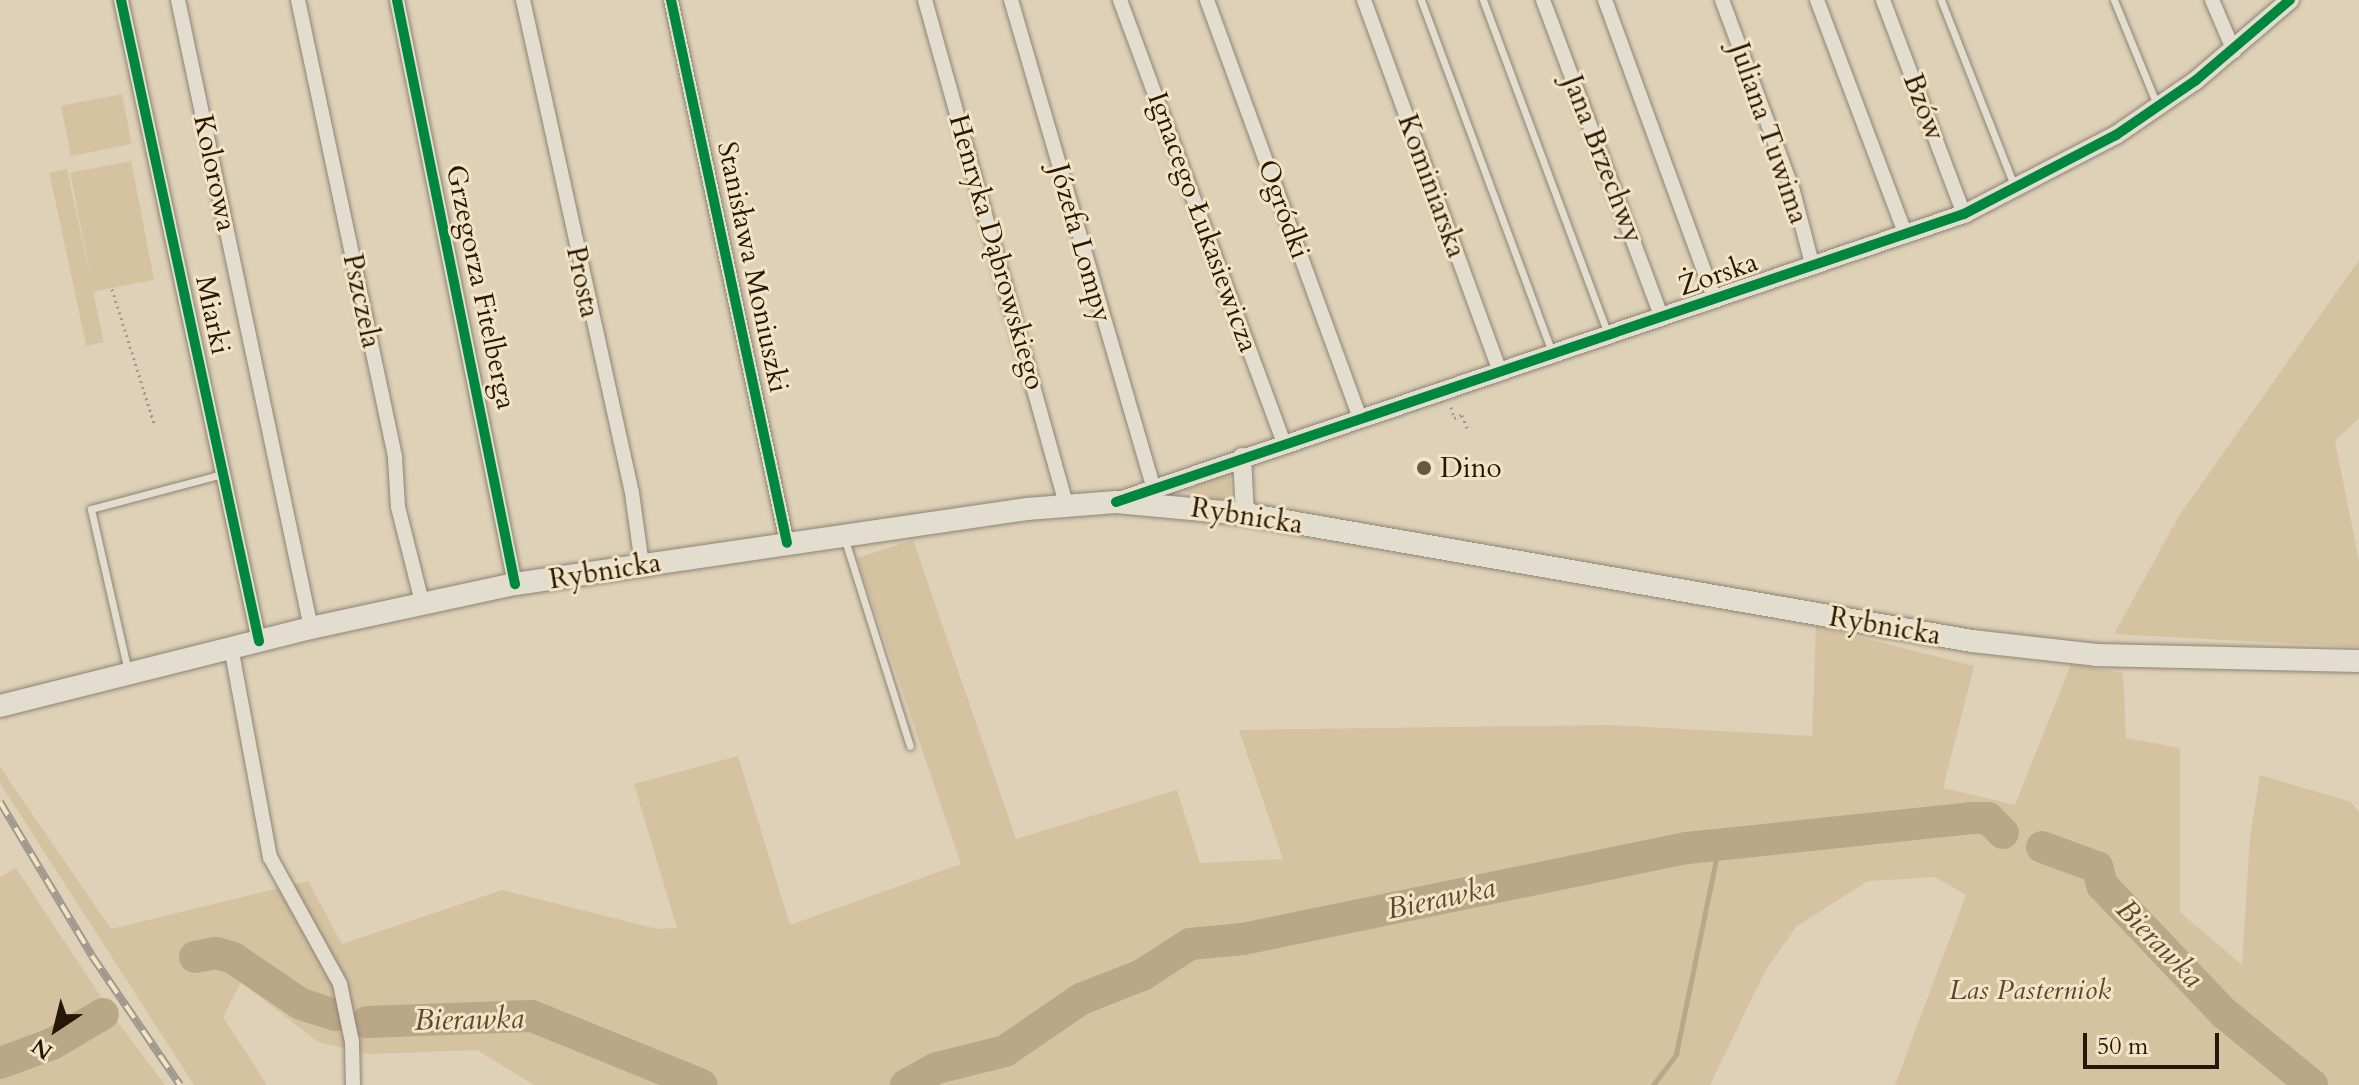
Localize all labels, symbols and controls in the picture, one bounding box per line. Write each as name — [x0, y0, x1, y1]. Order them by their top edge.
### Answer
street label: Juliana Tuwima — [1722, 38, 1816, 228]
street label: Bzów — [1896, 69, 1952, 145]
street label: Jana Brzechwy — [1556, 70, 1650, 248]
street label: Ignacego Łukasiewicza — [1140, 87, 1266, 357]
street label: Henryka Dąbrowskiego — [942, 110, 1052, 394]
street label: Kominiarska — [1391, 110, 1473, 262]
street label: Kolorowa — [186, 112, 244, 234]
street label: Stanisława Moniuszki — [710, 139, 796, 395]
street label: Ogródki — [1251, 155, 1317, 263]
street label: Józefa Lompy — [1042, 160, 1120, 326]
street label: Grzegorza Fitelberga — [439, 162, 523, 412]
street label: Prosta — [559, 243, 607, 321]
street label: Żorska — [1674, 245, 1762, 303]
street label: Pszczela — [336, 251, 388, 351]
street label: Miarki — [188, 273, 238, 357]
place label: Dino — [1440, 451, 1502, 485]
marker: Dino — [1415, 459, 1433, 477]
street label: Rybnicka — [1189, 491, 1305, 541]
street label: Rybnicka — [547, 546, 663, 596]
street label: Rybnicka — [1827, 600, 1943, 652]
water label: Bierawka — [1383, 870, 1499, 928]
water label: Bierawka — [2108, 892, 2210, 996]
park label: Las Pasterniok — [1949, 973, 2111, 1007]
north arrow — [16, 989, 96, 1069]
water label: Bierawka — [414, 1001, 524, 1039]
scale bar — [2087, 1017, 2223, 1067]
text: 50 m — [2097, 1030, 2148, 1063]
text: N — [26, 1031, 59, 1066]

